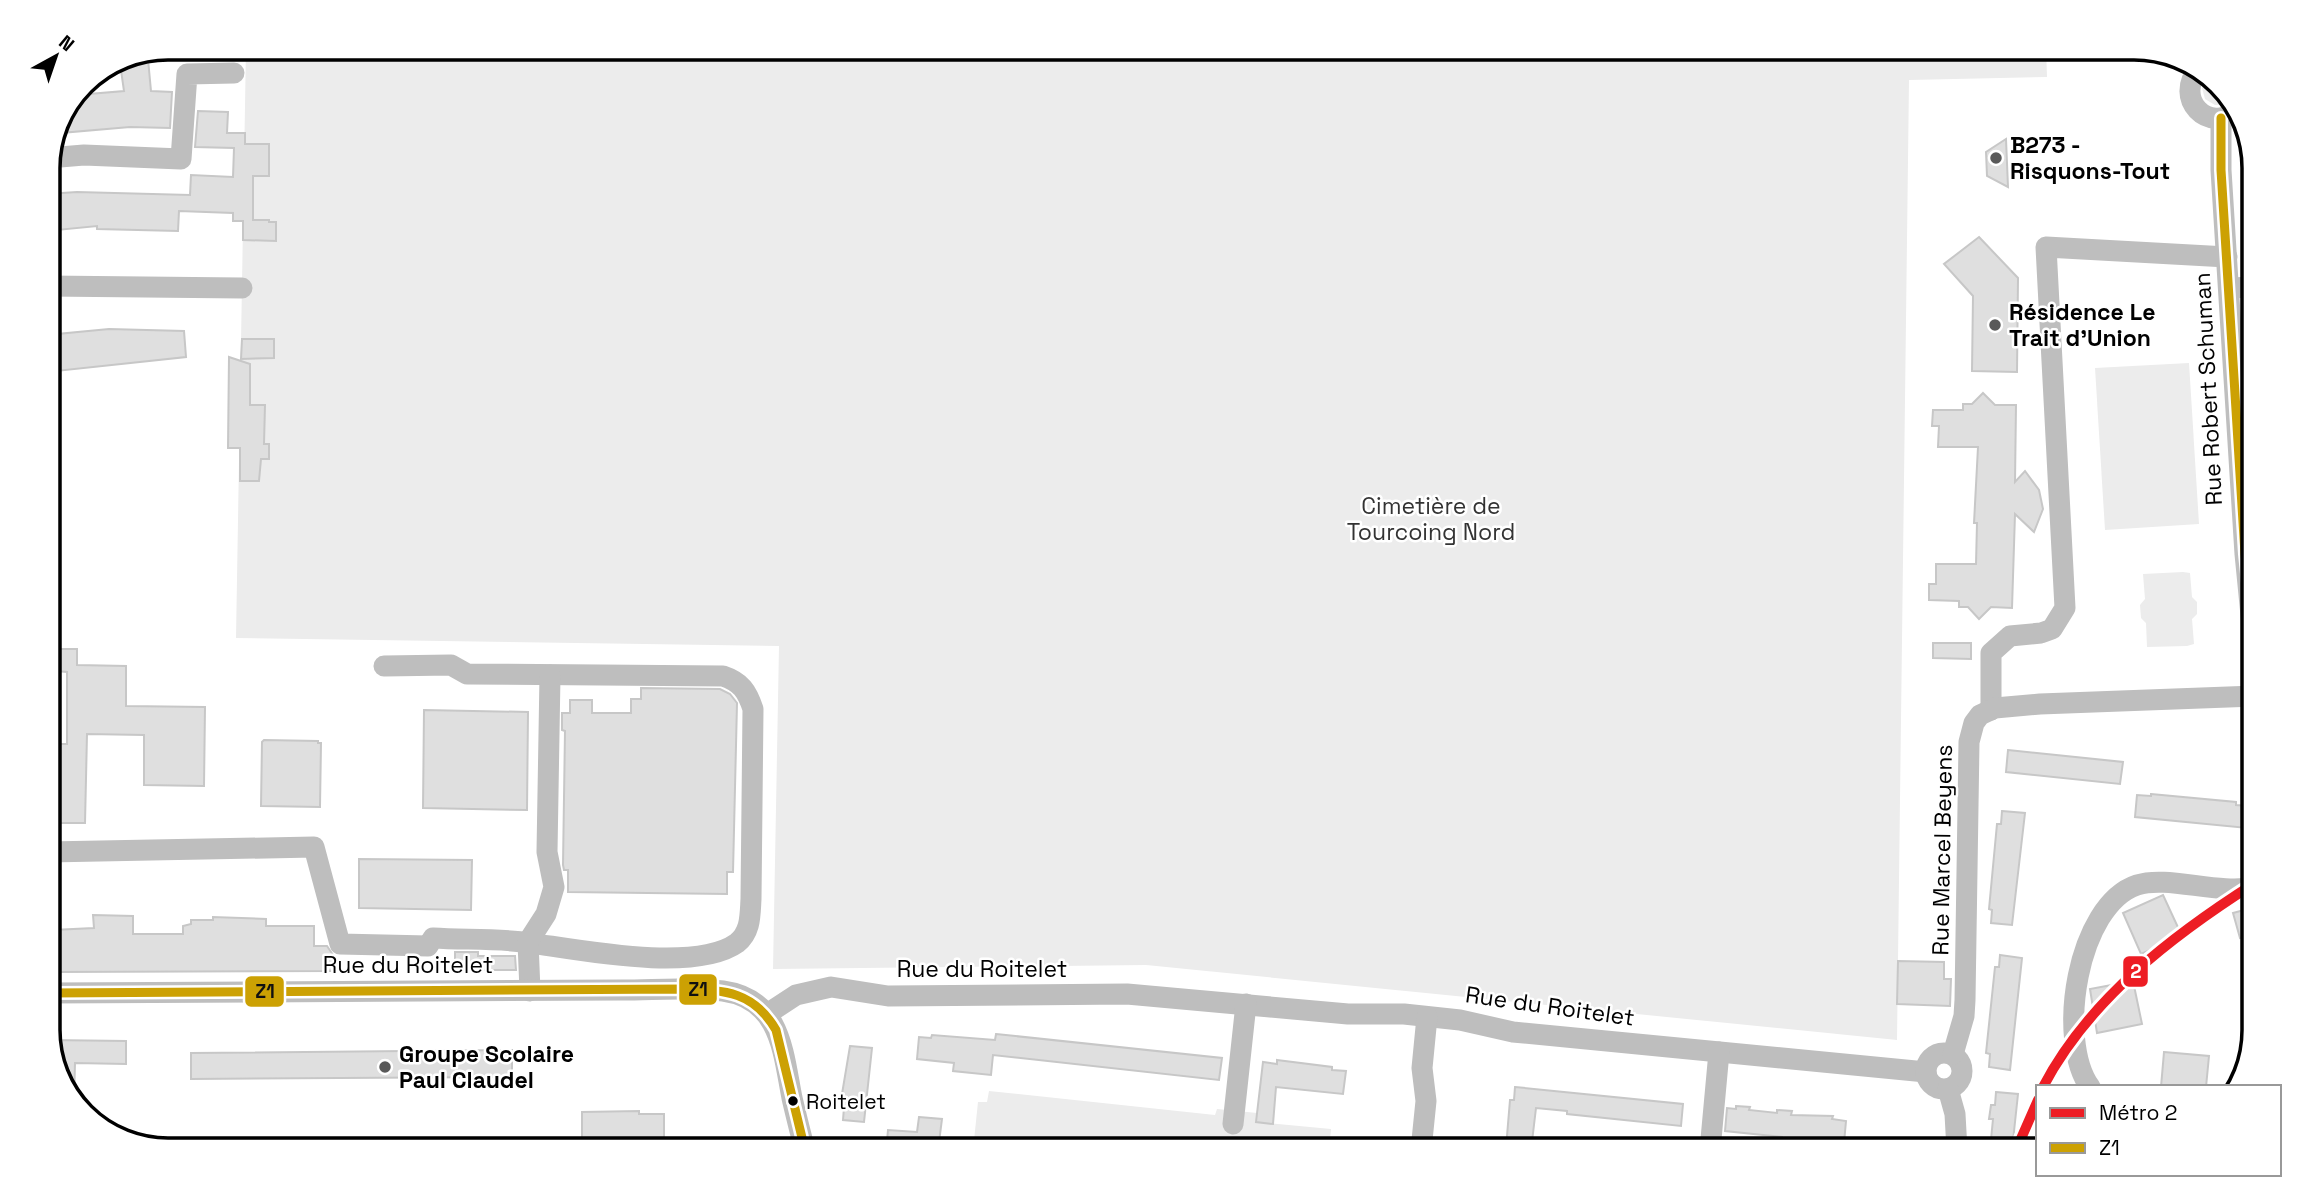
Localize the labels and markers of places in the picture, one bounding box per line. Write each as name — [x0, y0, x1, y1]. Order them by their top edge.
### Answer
place label: B273 - Risquons-Tout — [2010, 130, 2170, 186]
marker: B273 - Risquons-Tout — [1988, 150, 2004, 166]
place label: Résidence Le Trait d’Union — [2009, 297, 2155, 353]
marker: Résidence Le Trait d’Union — [1987, 317, 2003, 333]
place label: Groupe Scolaire Paul Claudel — [399, 1039, 574, 1095]
marker: Groupe Scolaire Paul Claudel — [377, 1059, 393, 1075]
place label: Roitelet — [806, 1088, 886, 1115]
marker: Roitelet — [786, 1094, 800, 1108]

